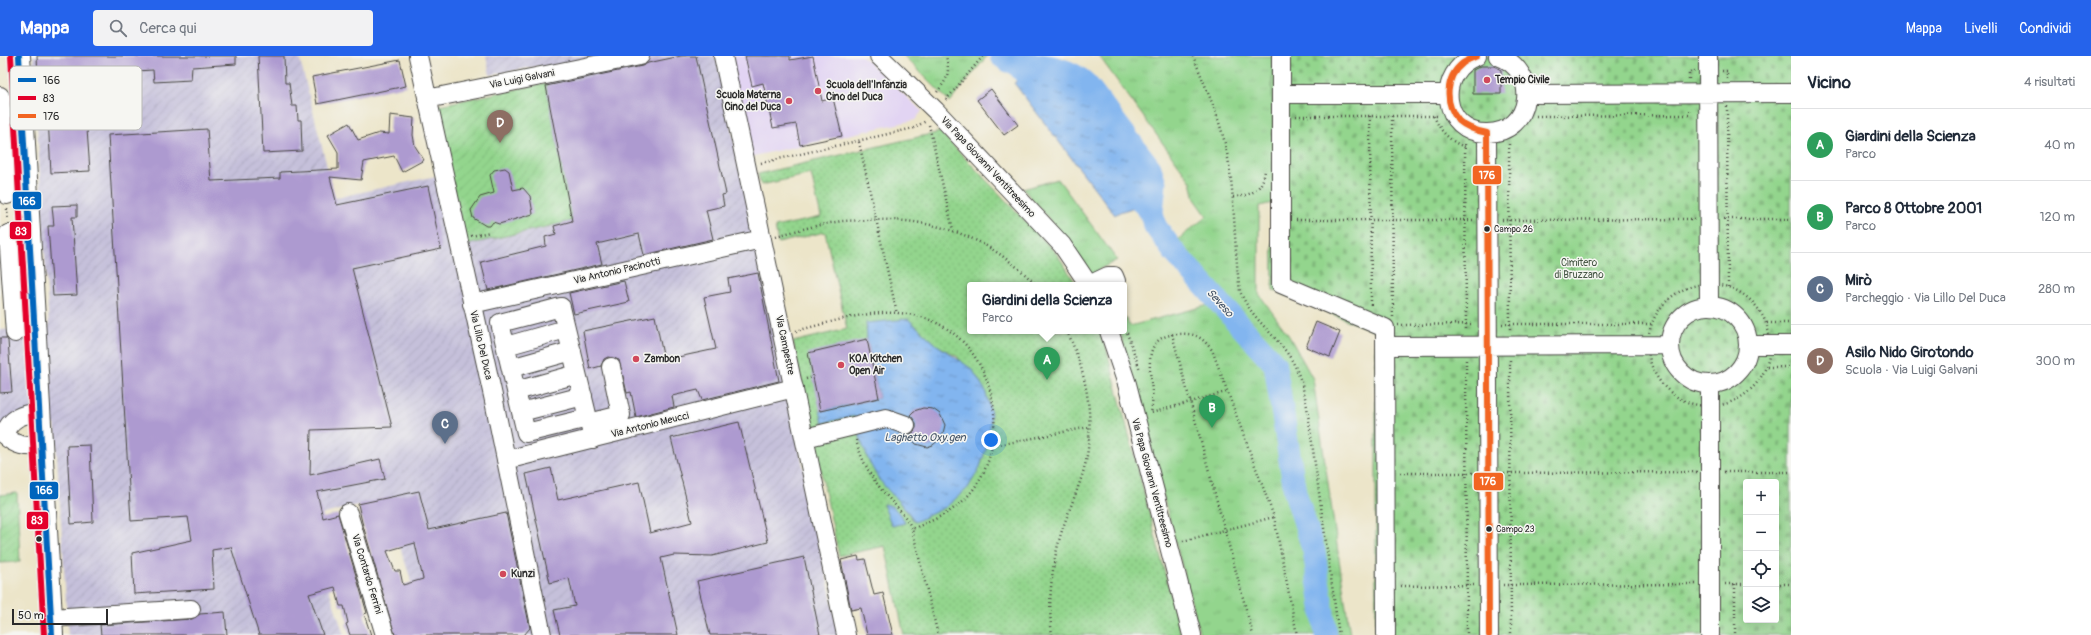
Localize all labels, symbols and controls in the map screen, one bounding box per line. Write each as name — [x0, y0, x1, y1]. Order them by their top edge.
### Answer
search box — [93, 10, 373, 46]
text: Mappa — [20, 16, 69, 40]
icon: search — [107, 17, 129, 39]
text: Cerca qui — [139, 19, 196, 38]
text: Mappa — [1906, 20, 1942, 37]
text: Livelli — [1964, 20, 1997, 37]
text: Condividi — [2019, 20, 2071, 37]
legend — [10, 66, 142, 130]
street label: Via Luigi Galvani — [488, 67, 556, 91]
text: Vicino — [1807, 72, 1851, 93]
text: 166 — [43, 74, 60, 87]
place label: Tempio Civile — [1494, 74, 1551, 86]
text: 4 risultati — [2024, 74, 2075, 90]
marker: Tempio Civile — [1482, 75, 1492, 85]
place label: Scuola dell'Infanzia Cino del Duca — [826, 79, 907, 103]
marker: Scuola dell'Infanzia Cino del Duca — [813, 86, 823, 96]
place label: Scuola Materna Cino del Duca — [716, 89, 781, 113]
text: 83 — [43, 92, 55, 105]
marker: Scuola Materna Cino del Duca — [784, 96, 794, 106]
text: 176 — [43, 110, 60, 123]
pin: D — [487, 110, 513, 143]
street label: Via Papa Giovanni Ventitreesimo — [938, 114, 1038, 220]
text: Giardini della Scienza — [1845, 127, 1976, 146]
text: A — [1816, 137, 1824, 153]
text: 40 m — [2044, 137, 2075, 153]
text: Parco — [1845, 146, 1876, 162]
line badge: 176 — [1472, 165, 1502, 185]
text: 176 — [1479, 169, 1496, 182]
line badge: 166 — [12, 191, 42, 210]
text: 166 — [18, 195, 36, 208]
text: Parco 8 Ottobre 2001 — [1845, 199, 1982, 218]
text: B — [1816, 209, 1824, 225]
text: 120 m — [2039, 209, 2075, 225]
text: Parco — [1845, 218, 1876, 234]
line badge: 83 — [9, 221, 32, 240]
marker: Campo 26 — [1482, 224, 1492, 234]
place label: Campo 26 — [1494, 224, 1533, 235]
text: 83 — [15, 225, 27, 238]
street label: Via Antonio Pacinotti — [573, 255, 662, 287]
park label: Cimitero di Bruzzano — [1554, 257, 1604, 281]
text: Mirò — [1845, 271, 1872, 290]
text: C — [1816, 281, 1824, 297]
text: 280 m — [2038, 281, 2075, 297]
popup — [967, 282, 1127, 334]
water label: Seveso — [1204, 286, 1237, 320]
text: Parcheggio · Via Lillo Del Duca — [1845, 290, 2006, 306]
text: Giardini della Scienza — [982, 291, 1112, 310]
street label: Via Lillo Del Duca — [467, 309, 495, 381]
text: Parco — [982, 310, 1013, 326]
street label: Via Campestre — [773, 314, 797, 376]
text: Asilo Nido Girotondo — [1845, 343, 1973, 362]
pin: A — [1034, 347, 1060, 380]
place label: Zambon — [644, 353, 681, 365]
place label: KOA Kitchen Open Air — [849, 353, 902, 377]
text: D — [1816, 353, 1824, 369]
text: 300 m — [2036, 353, 2075, 369]
marker: Zambon — [631, 354, 641, 364]
marker: KOA Kitchen Open Air — [836, 360, 846, 370]
text: Scuola · Via Luigi Galvani — [1845, 362, 1977, 378]
pin: B — [1199, 395, 1225, 428]
street label: Via Antonio Meucci — [610, 409, 690, 441]
pin: C — [432, 411, 458, 444]
street label: Via Papa Giovanni Ventitreesimo — [1129, 417, 1175, 550]
your location — [981, 430, 1001, 450]
water label: Laghetto Oxy.gen — [884, 431, 966, 444]
line badge: 176 — [1473, 472, 1504, 491]
text: 176 — [1480, 475, 1497, 488]
map controls — [1743, 479, 1779, 623]
button: + — [1743, 479, 1779, 515]
line badge: 166 — [29, 481, 59, 500]
text: 166 — [35, 484, 53, 497]
line badge: 83 — [26, 511, 49, 530]
text: 83 — [31, 514, 43, 527]
button: − — [1743, 515, 1779, 551]
marker: Campo 23 — [1484, 524, 1494, 534]
place label: Campo 23 — [1496, 524, 1535, 535]
street label: Via Contardo Ferrini — [349, 533, 385, 616]
unlabelled marker — [34, 534, 44, 544]
button: locate — [1743, 551, 1779, 587]
place label: Kunzi — [511, 568, 535, 580]
marker: Kunzi — [498, 569, 508, 579]
button: layers — [1743, 587, 1779, 623]
scale bar — [12, 607, 108, 626]
text: 50 m — [18, 609, 44, 622]

